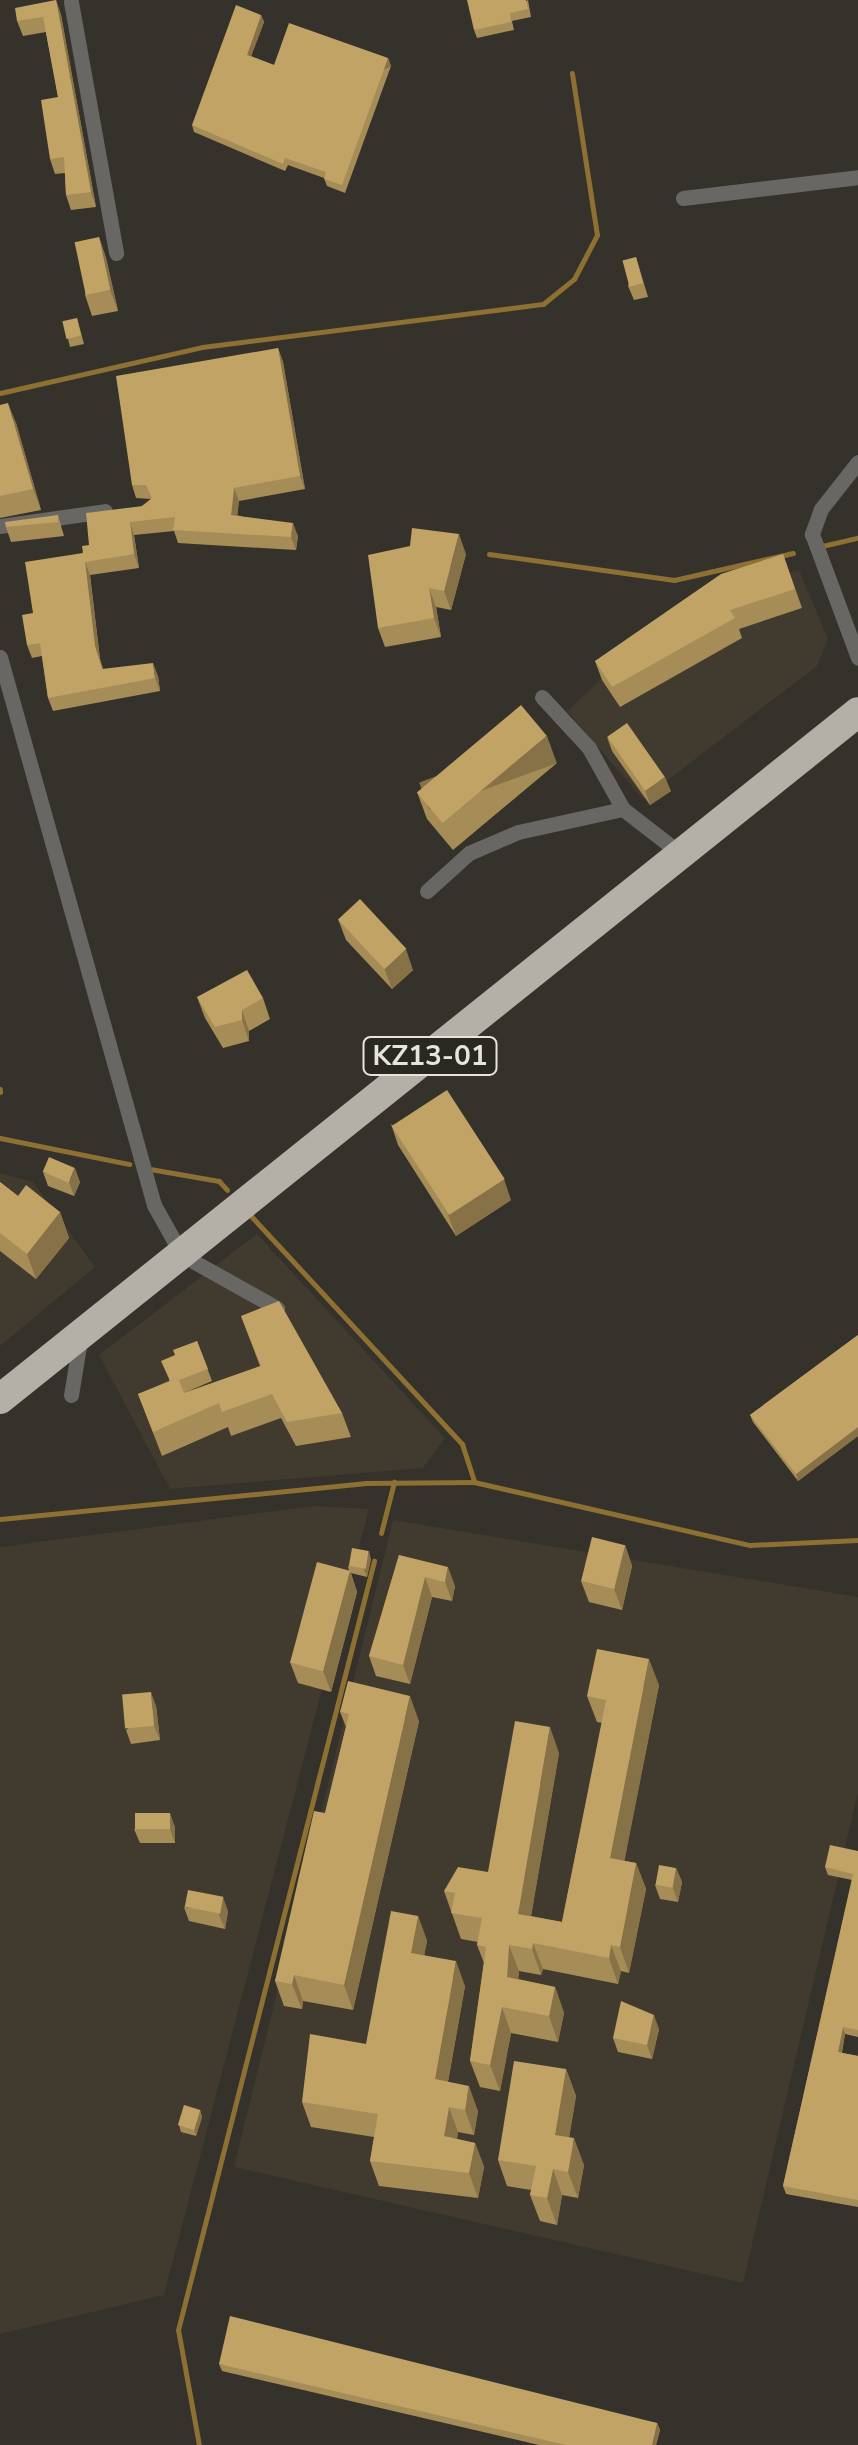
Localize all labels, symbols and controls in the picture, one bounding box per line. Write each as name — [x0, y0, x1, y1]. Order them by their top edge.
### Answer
road number: KZ13-01 — [362, 1033, 498, 1079]

